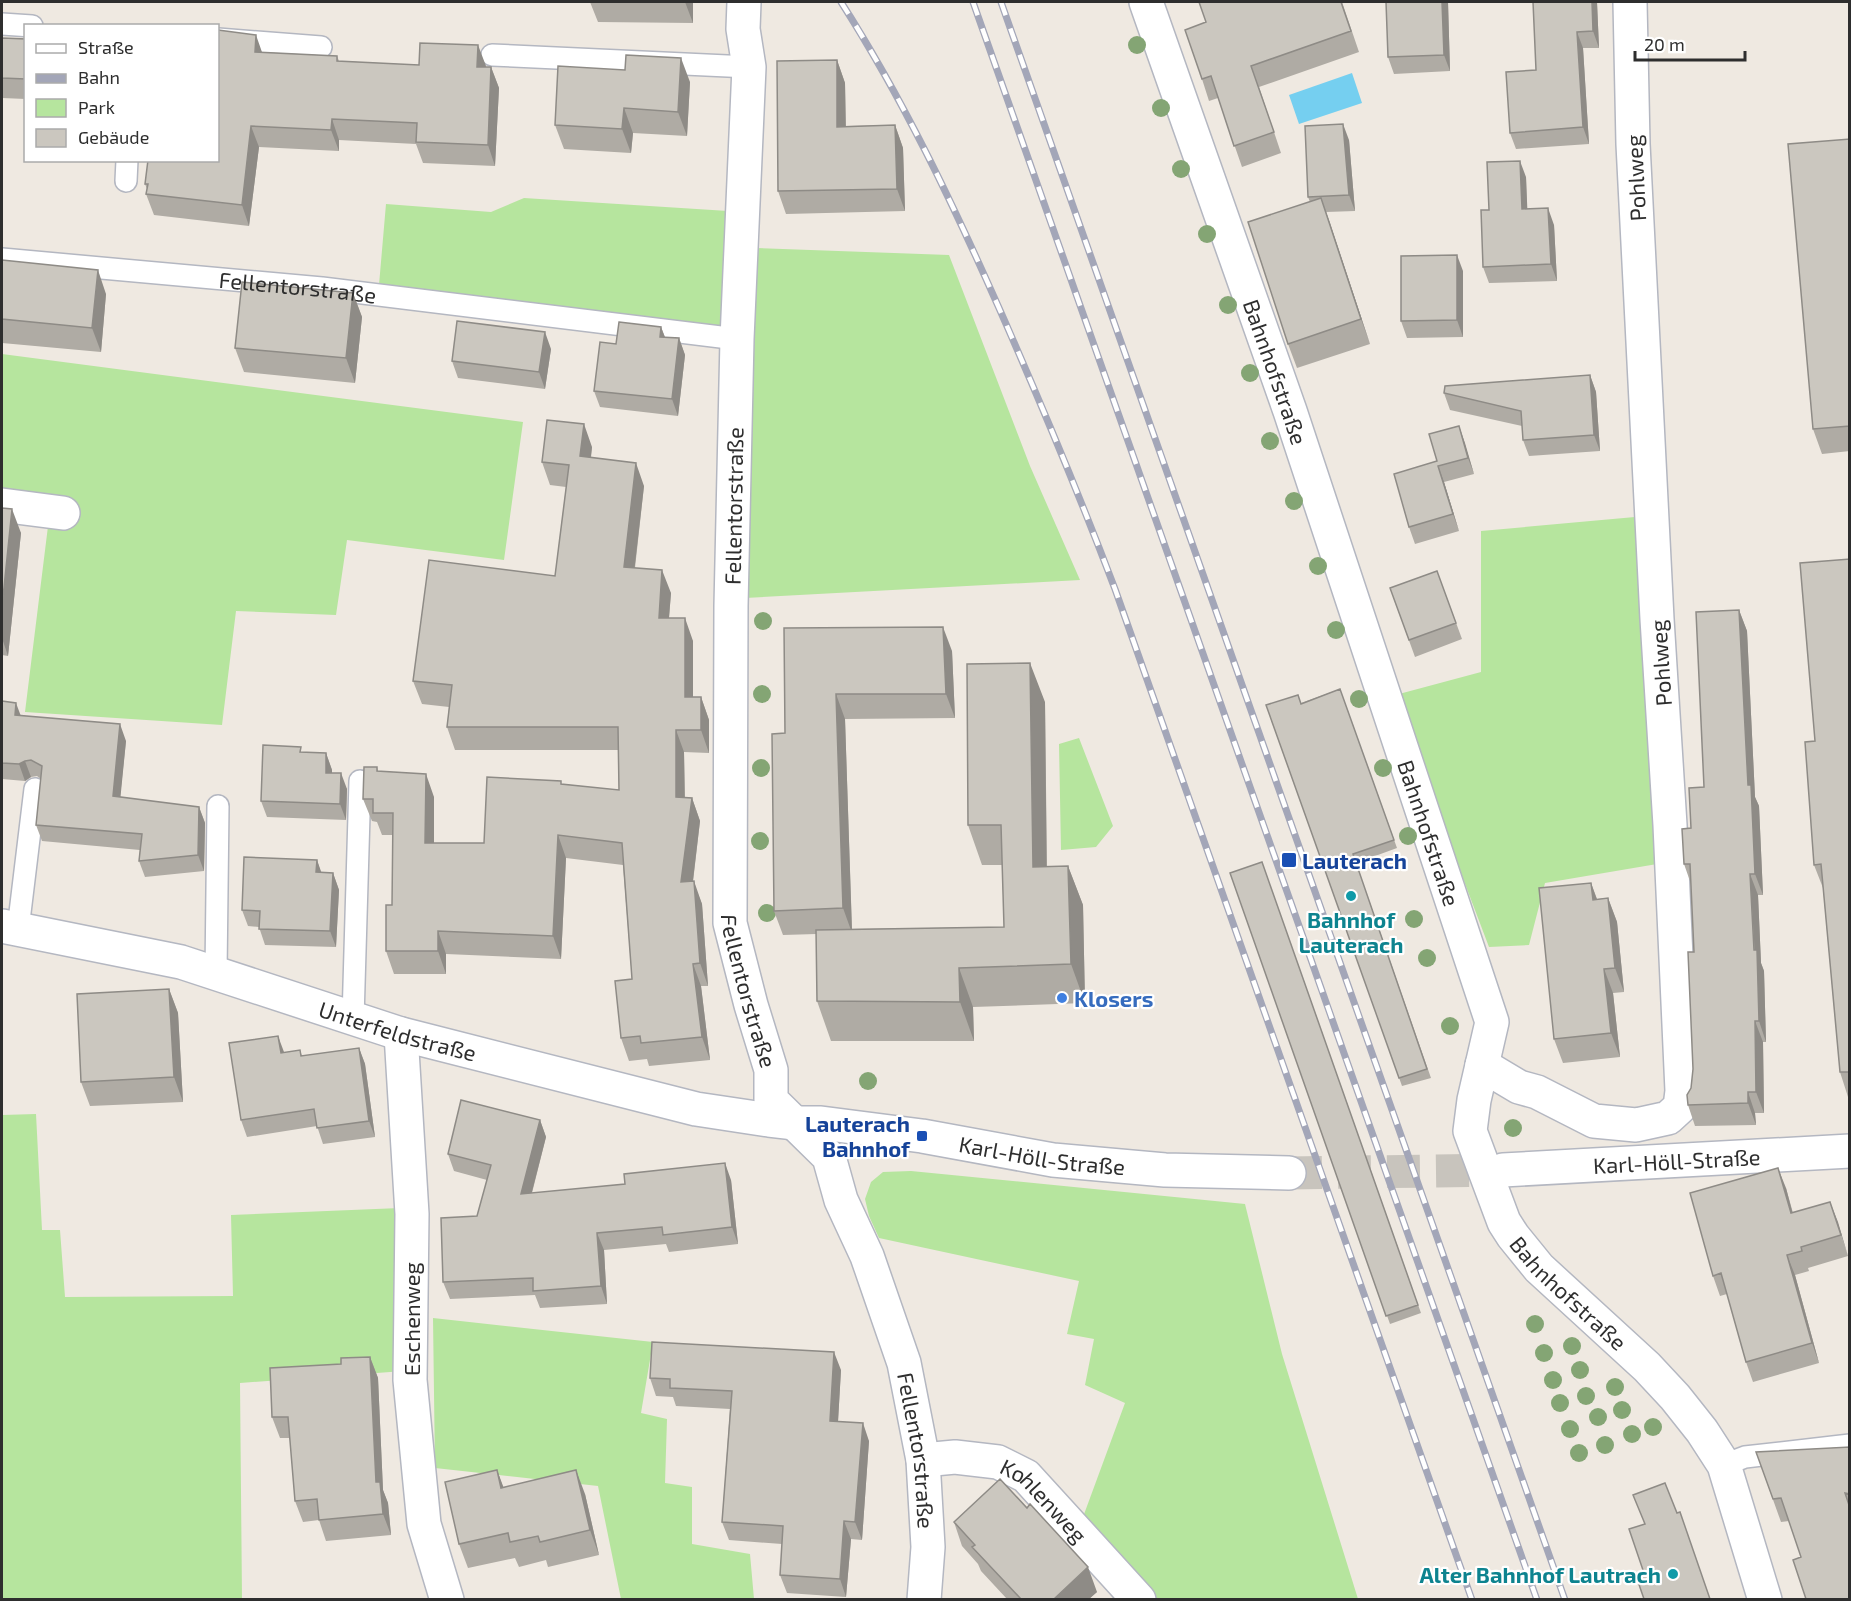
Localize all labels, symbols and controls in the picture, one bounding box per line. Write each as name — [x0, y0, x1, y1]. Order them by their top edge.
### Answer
legend — [24, 24, 219, 162]
scale bar — [1635, 24, 1744, 62]
text: 20 m — [1644, 33, 1685, 55]
text: Straße — [78, 36, 134, 58]
text: Bahn — [78, 66, 120, 88]
text: Park — [78, 96, 115, 118]
text: Gebäude — [78, 126, 149, 148]
street label: Pohlweg — [1620, 134, 1650, 222]
street label: Fellentorstraße — [218, 266, 378, 308]
street label: Bahnhofstraße — [1239, 296, 1313, 448]
street label: Fellentorstraße — [719, 427, 747, 585]
street label: Pohlweg — [1644, 619, 1676, 707]
street label: Bahnhofstraße — [1393, 757, 1466, 909]
place label: Lauterach — [1302, 847, 1407, 873]
marker: Lauterach — [1280, 851, 1298, 869]
marker: Bahnhof Lauterach — [1344, 889, 1358, 903]
place label: Bahnhof Lauterach — [1298, 906, 1404, 957]
street label: Fellentorstraße — [717, 914, 782, 1070]
place label: Klosers — [1074, 985, 1153, 1011]
marker: Klosers — [1055, 991, 1069, 1005]
street label: Unterfeldstraße — [316, 995, 479, 1066]
place label: Lauterach Bahnhof — [805, 1110, 911, 1161]
marker: Lauterach Bahnhof — [915, 1129, 929, 1143]
street label: Karl-Höll-Straße — [957, 1130, 1126, 1179]
street label: Karl-Höll-Straße — [1592, 1143, 1761, 1178]
street label: Bahnhofstraße — [1505, 1231, 1632, 1355]
street label: Eschenweg — [398, 1262, 424, 1376]
street label: Fellentorstraße — [893, 1370, 940, 1529]
street label: Kohlenweg — [997, 1453, 1093, 1548]
place label: Alter Bahnhof Lautrach — [1419, 1561, 1661, 1587]
marker: Alter Bahnhof Lautrach — [1666, 1567, 1680, 1581]

